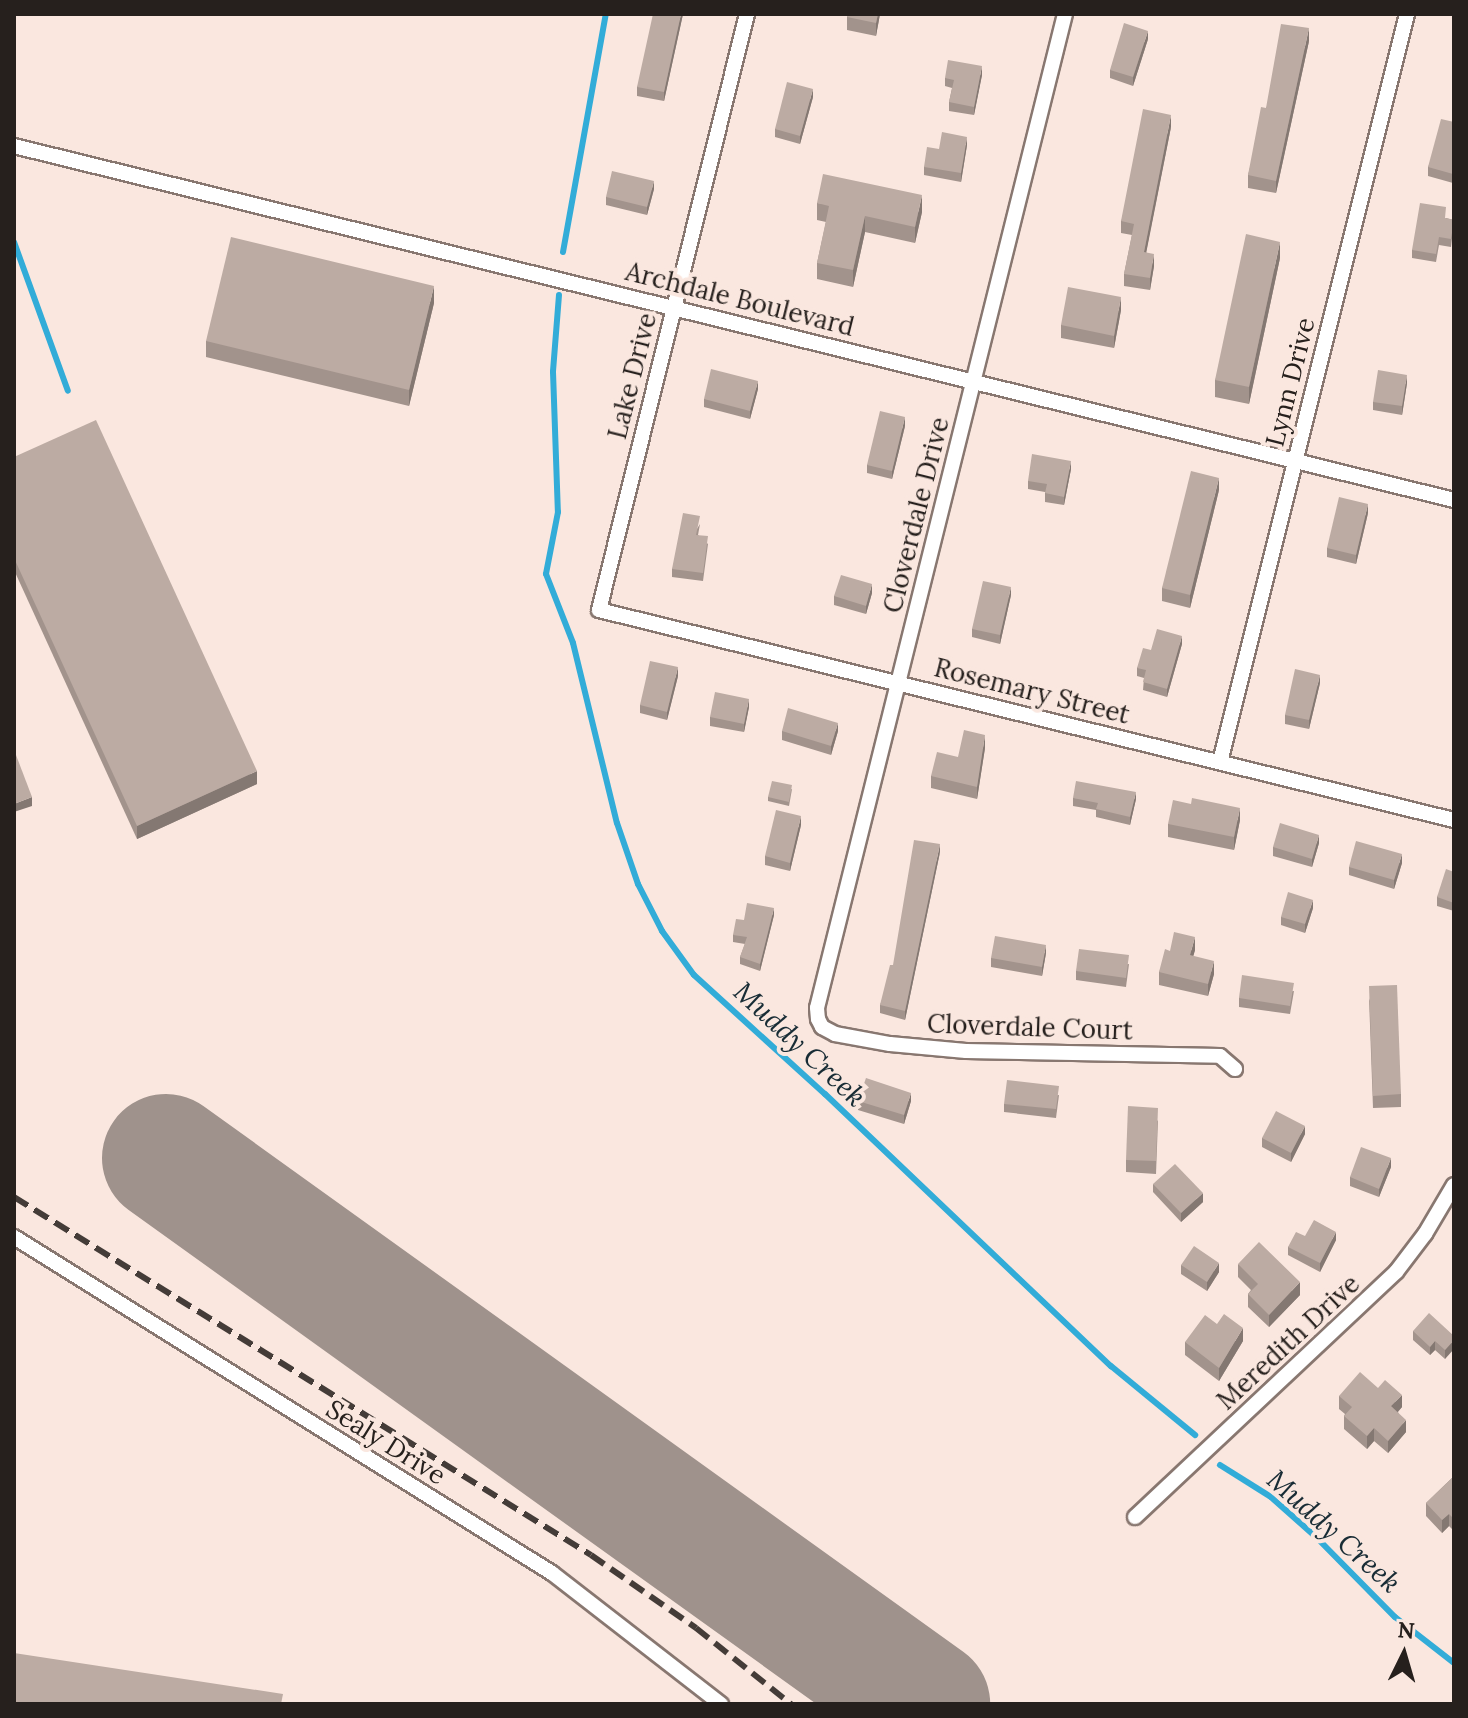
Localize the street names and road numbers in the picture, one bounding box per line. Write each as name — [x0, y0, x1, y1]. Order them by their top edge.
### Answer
street label: Archdale Boulevard — [622, 255, 858, 343]
street label: Lake Drive — [601, 310, 663, 442]
street label: Lynn Drive — [1259, 314, 1321, 450]
street label: Cloverdale Drive — [877, 414, 955, 616]
street label: Rosemary Street — [931, 652, 1133, 730]
street label: Cloverdale Court — [927, 1008, 1133, 1046]
street label: Meredith Drive — [1210, 1268, 1366, 1416]
street label: Sealy Drive — [321, 1393, 451, 1491]

